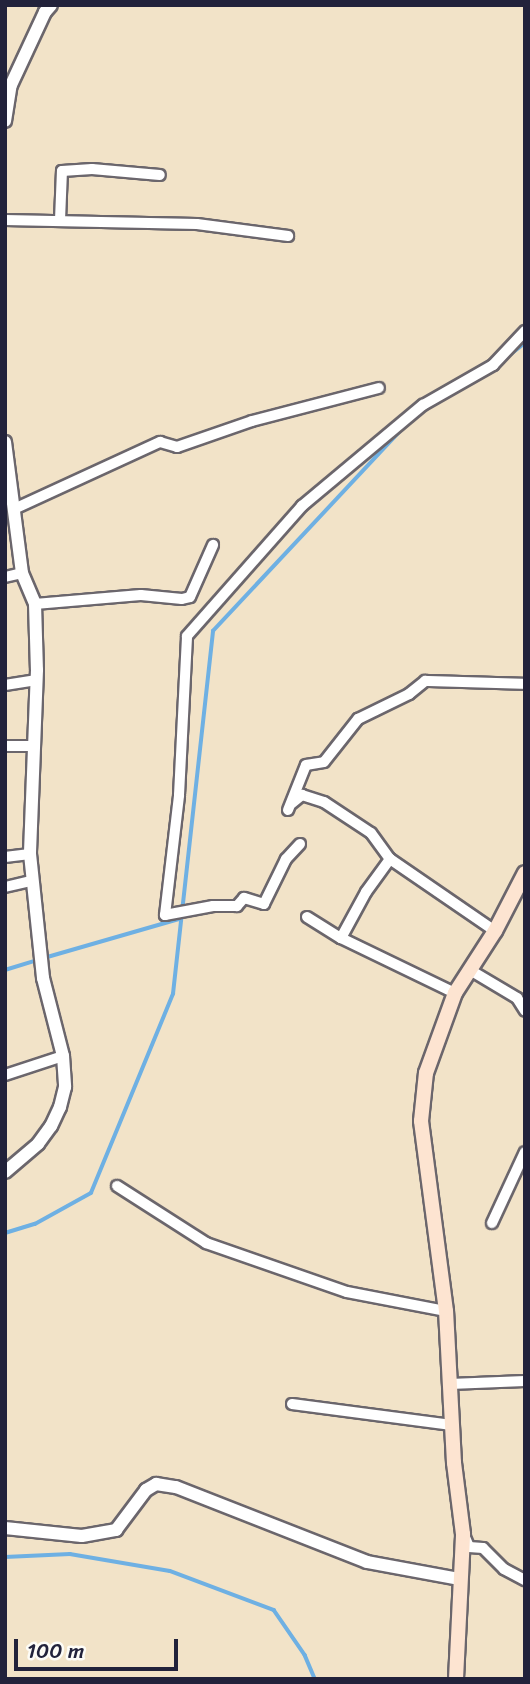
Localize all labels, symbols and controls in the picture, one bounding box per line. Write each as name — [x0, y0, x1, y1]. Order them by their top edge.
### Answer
scale bar — [18, 1624, 182, 1668]
text: 100 m — [27, 1632, 84, 1670]

